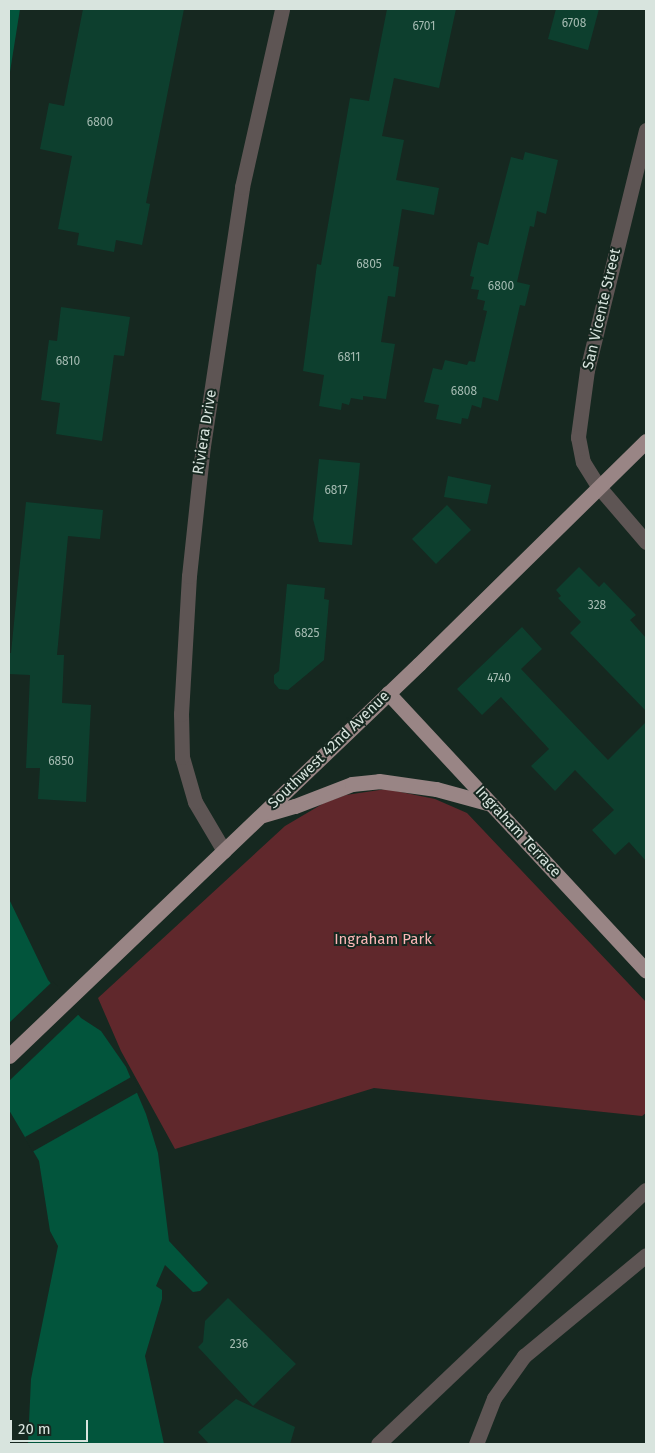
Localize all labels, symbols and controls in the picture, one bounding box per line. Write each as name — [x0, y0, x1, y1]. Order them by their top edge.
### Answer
house number: 6708 — [562, 17, 586, 31]
house number: 6701 — [413, 20, 435, 34]
house number: 6800 — [87, 116, 113, 130]
street label: San Vicente Street — [579, 247, 625, 371]
house number: 6805 — [356, 258, 382, 272]
house number: 6800 — [488, 280, 514, 294]
house number: 6811 — [338, 351, 360, 365]
house number: 6810 — [56, 355, 80, 369]
house number: 6808 — [451, 385, 477, 399]
street label: Riviera Drive — [189, 388, 221, 476]
house number: 6817 — [324, 484, 348, 498]
house number: 328 — [588, 599, 606, 613]
house number: 6825 — [295, 627, 319, 641]
house number: 4740 — [487, 672, 511, 686]
street label: Southwest 42nd Avenue — [265, 687, 393, 813]
house number: 6850 — [48, 755, 74, 769]
street label: Ingraham Terrace — [471, 783, 565, 881]
park label: Ingraham Park — [334, 931, 432, 949]
house number: 236 — [230, 1338, 248, 1352]
scale bar — [12, 1410, 90, 1442]
text: 20 m — [18, 1420, 51, 1438]

